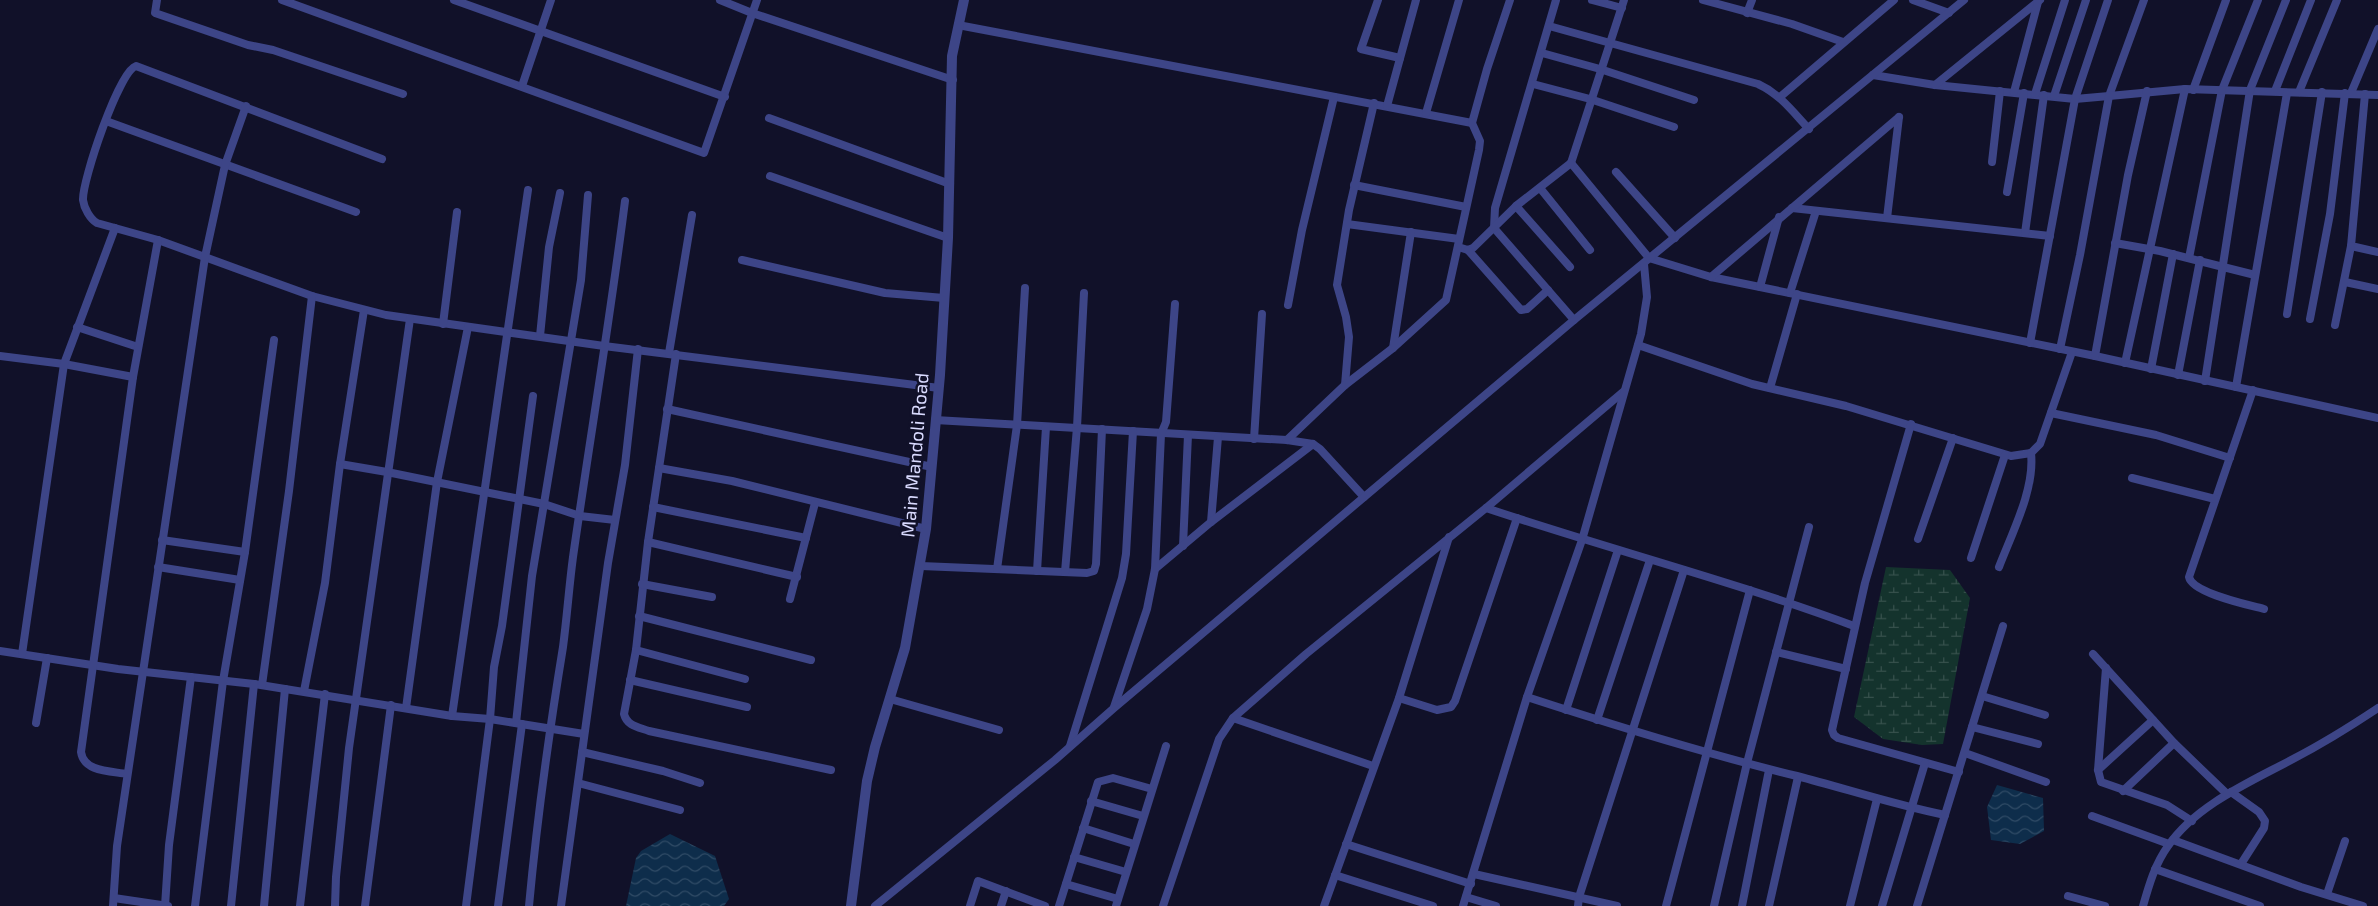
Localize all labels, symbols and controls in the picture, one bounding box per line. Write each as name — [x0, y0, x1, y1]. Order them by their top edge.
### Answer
street label: Main Mandoli Road — [895, 372, 933, 538]

